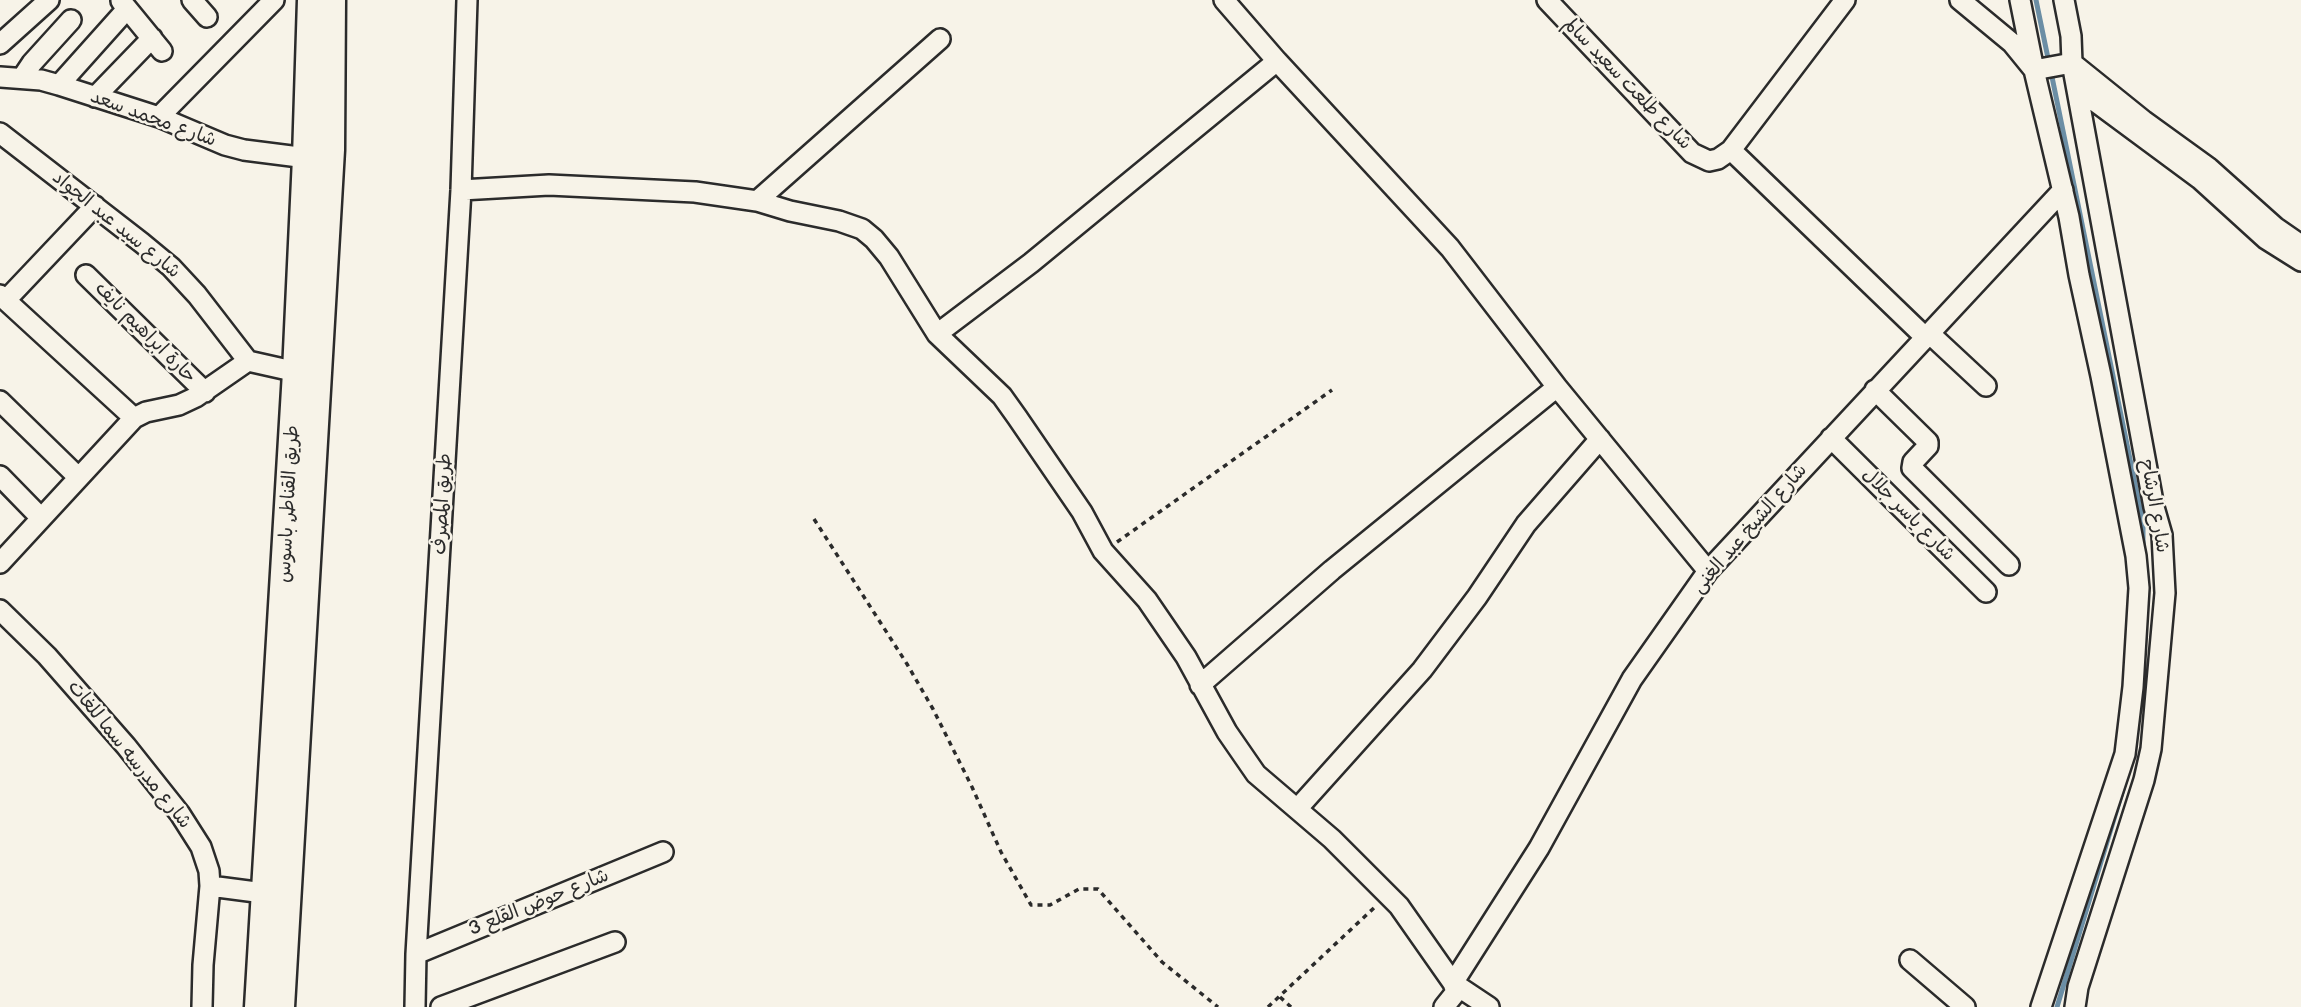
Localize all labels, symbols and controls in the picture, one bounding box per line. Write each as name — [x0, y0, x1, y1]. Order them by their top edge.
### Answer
street label: شارع طلعت سعيد سالم — [1558, 13, 1696, 155]
street label: شارع محمد سعد — [87, 86, 219, 152]
street label: شارع سيد عبد الجواد — [47, 166, 185, 284]
street label: حارة ابراهيم نايف — [90, 278, 200, 388]
street label: طريق القناطر, باسوس — [273, 425, 305, 583]
street label: طريق المصرف — [429, 453, 457, 555]
street label: شارع الرشاح — [2135, 457, 2173, 555]
street label: شارع الشيخ عبد الغنى — [1688, 460, 1812, 598]
street label: شارع ياسر جلال — [1857, 464, 1959, 566]
street label: شارع مدرسه سما للغات — [62, 676, 196, 834]
street label: شارع حوض القلع 3 — [466, 865, 612, 941]

